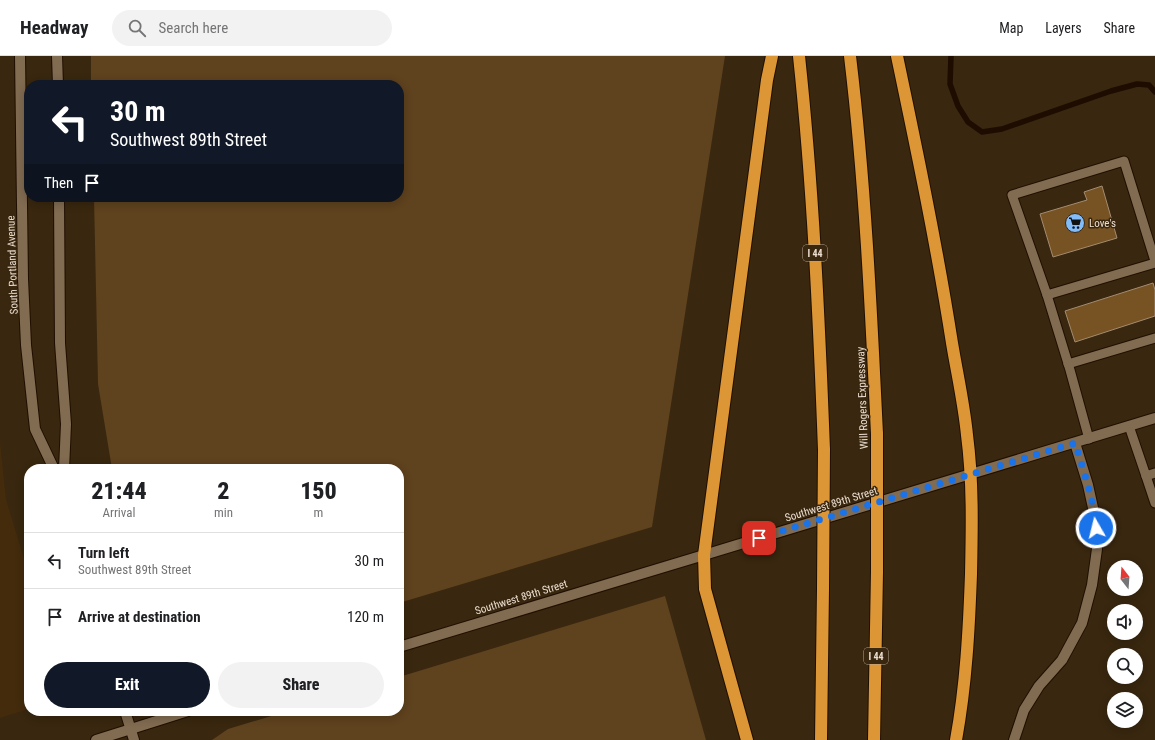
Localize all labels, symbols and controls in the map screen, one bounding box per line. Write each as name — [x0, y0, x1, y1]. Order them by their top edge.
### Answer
search box — [112, 10, 392, 46]
text: Headway — [20, 16, 88, 39]
icon: search — [126, 17, 148, 39]
text: Search here — [158, 19, 228, 37]
text: Map — [999, 20, 1023, 36]
text: Layers — [1045, 20, 1082, 36]
text: Share — [1104, 20, 1135, 36]
text: 30 m — [110, 95, 166, 128]
icon: left — [44, 96, 96, 148]
text: Southwest 89th Street — [110, 129, 267, 150]
icon: arrive — [81, 172, 103, 194]
text: Then — [44, 174, 73, 192]
supermarket icon: Love's — [1064, 212, 1086, 234]
street label: South Portland Avenue — [4, 215, 21, 315]
place label: Love's — [1089, 217, 1116, 230]
road number: I 44 — [803, 245, 827, 261]
street label: Will Rogers Expressway — [854, 346, 871, 449]
text: 21:44 — [91, 477, 147, 505]
text: 2 — [217, 477, 230, 505]
text: 150 — [300, 477, 337, 505]
street label: Southwest 89th Street — [783, 484, 879, 525]
text: Arrival — [102, 505, 136, 520]
text: min — [214, 505, 233, 520]
text: m — [314, 505, 323, 520]
position arrow — [1075, 507, 1117, 549]
pin — [742, 521, 776, 555]
icon: arrive — [748, 527, 770, 549]
text: Turn left — [78, 544, 129, 562]
icon: left — [44, 550, 66, 572]
text: 30 m — [354, 552, 384, 570]
north arrow — [1107, 560, 1143, 596]
map controls — [1107, 560, 1143, 728]
text: Southwest 89th Street — [78, 562, 191, 577]
street label: Southwest 89th Street — [473, 577, 569, 618]
button: sound — [1107, 604, 1143, 640]
icon: arrive — [44, 606, 66, 628]
text: Arrive at destination — [78, 608, 201, 626]
text: 120 m — [347, 608, 384, 626]
road number: I 44 — [864, 648, 888, 664]
button: search — [1107, 648, 1143, 684]
button: Exit — [44, 662, 210, 708]
button: Share — [218, 662, 384, 708]
button: layers — [1107, 692, 1143, 728]

